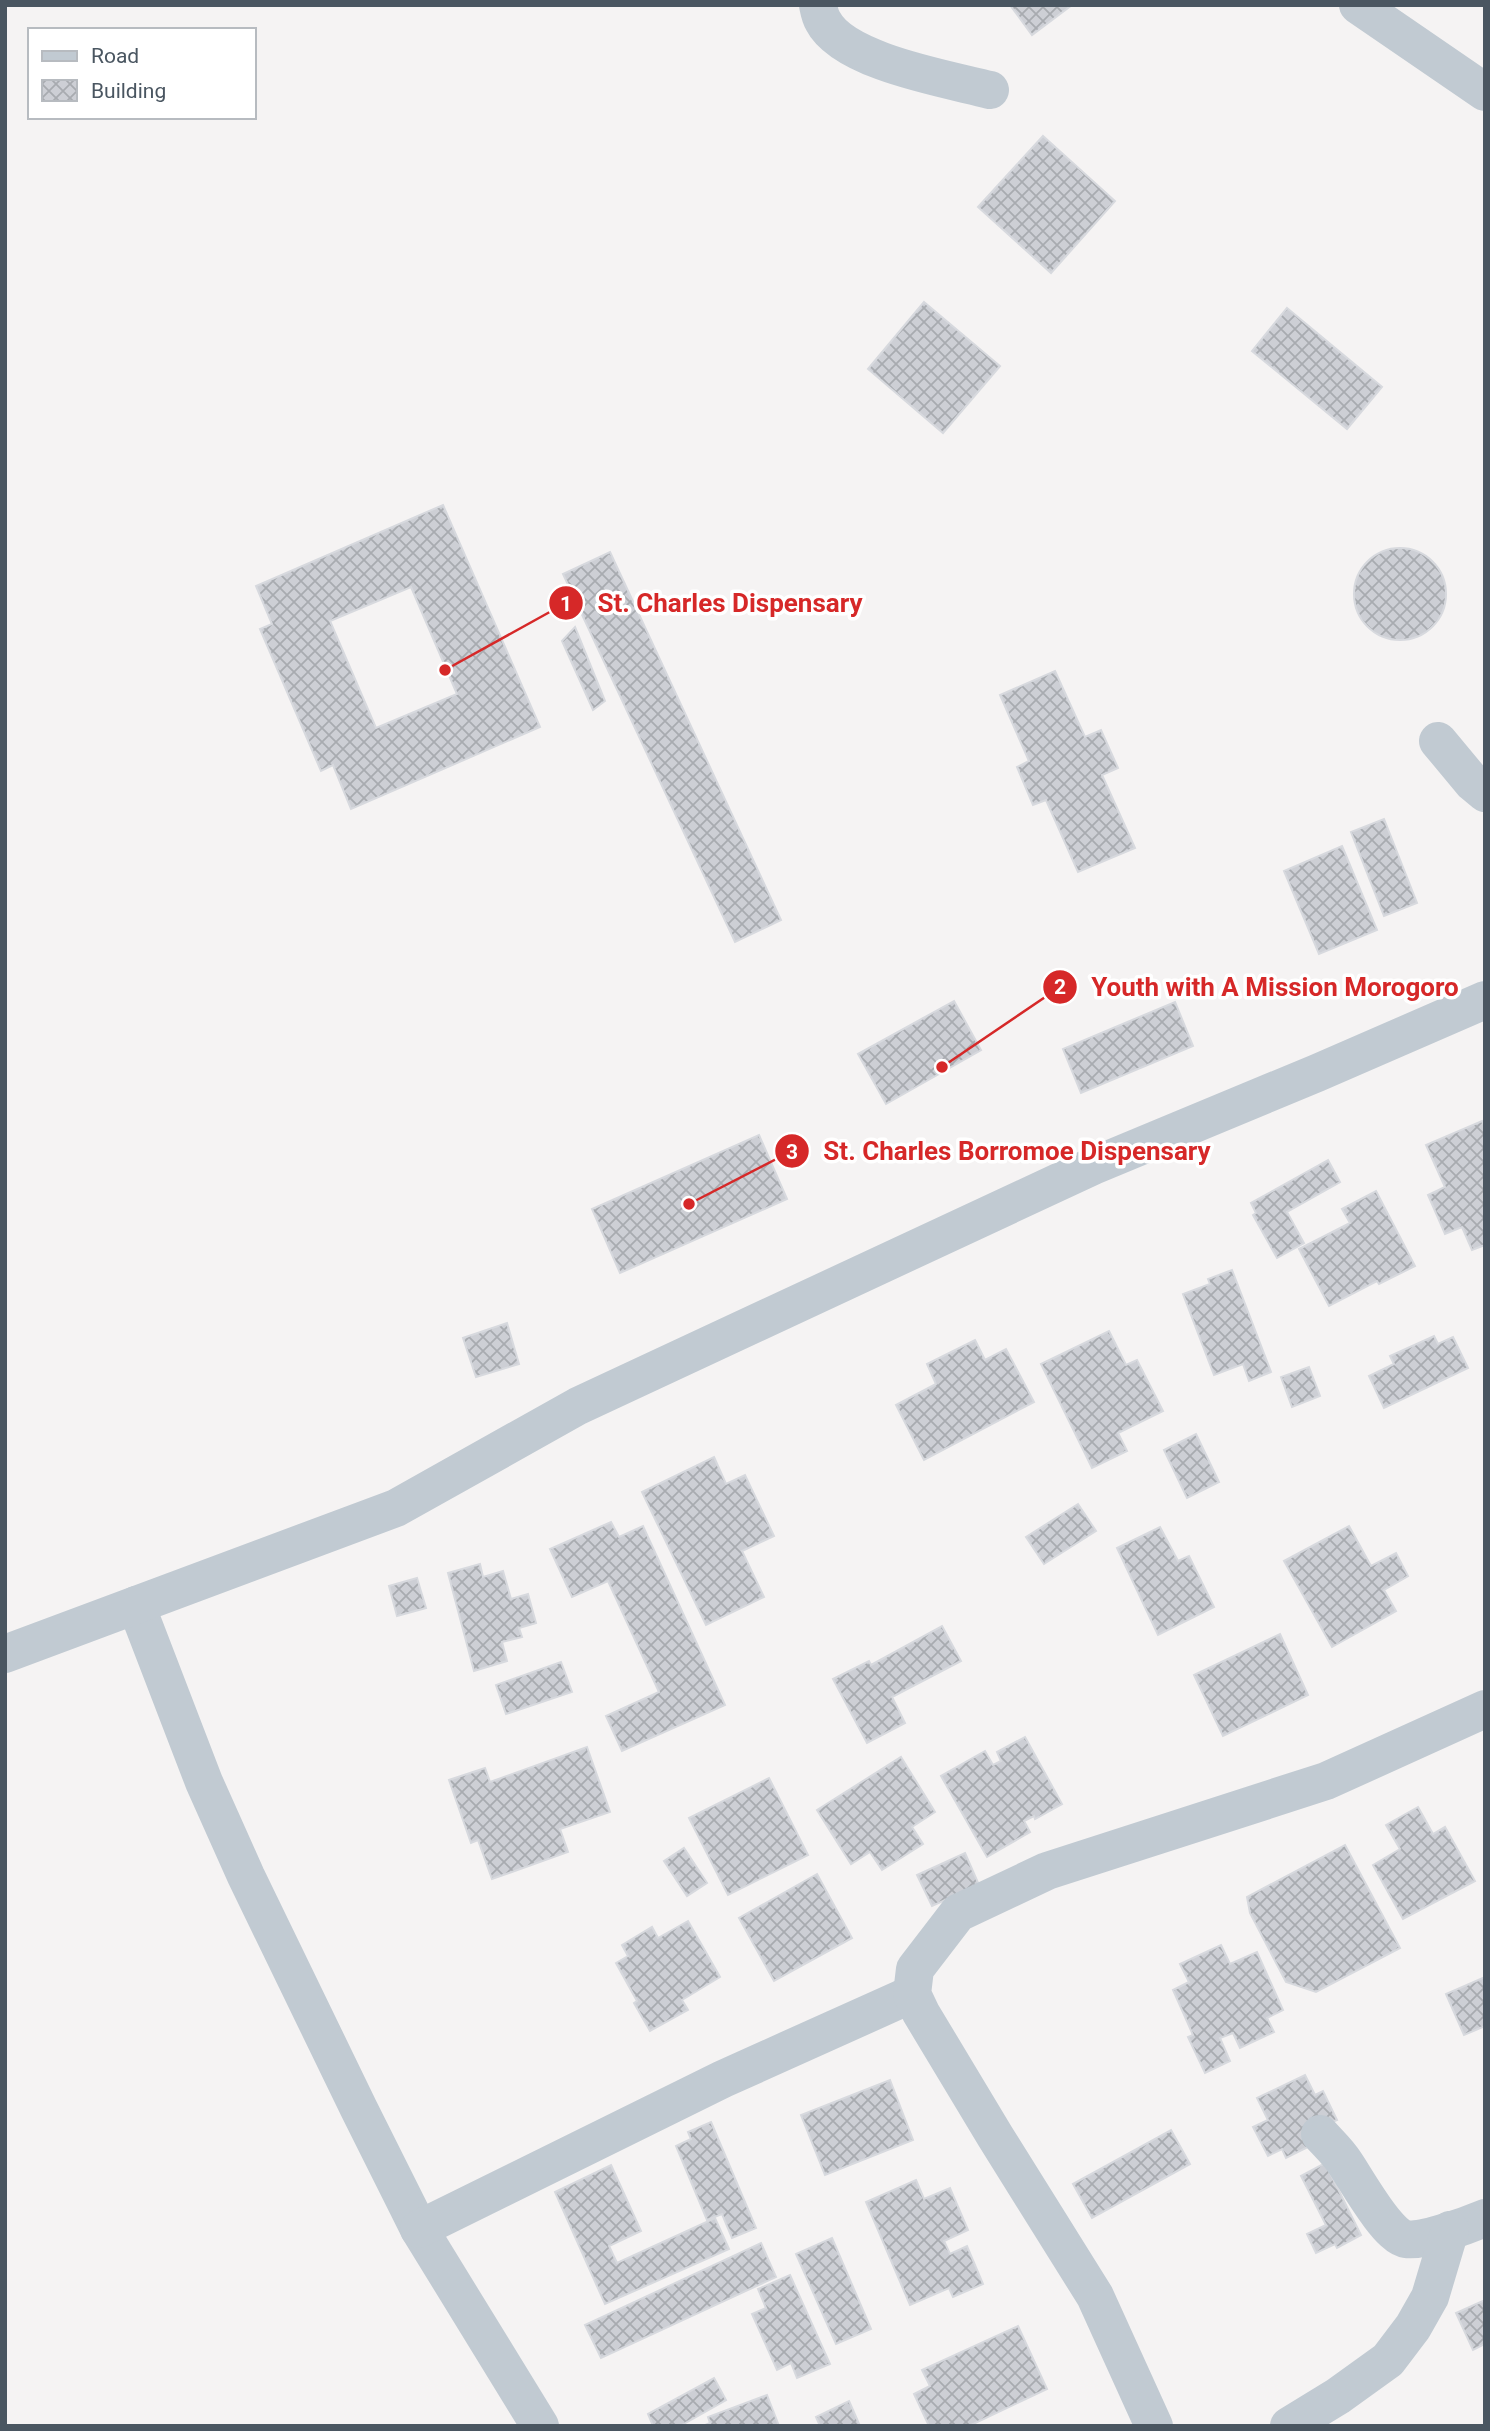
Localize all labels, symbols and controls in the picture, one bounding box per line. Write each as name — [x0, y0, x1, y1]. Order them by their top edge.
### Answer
legend — [28, 28, 256, 119]
text: Road — [91, 44, 139, 68]
text: Building — [91, 79, 166, 103]
callout: St. Charles Dispensary — [548, 580, 876, 627]
text: St. Charles Dispensary — [597, 588, 863, 618]
text: 1 — [560, 592, 572, 616]
callout: Youth with A Mission Morogoro — [1042, 963, 1473, 1010]
text: Youth with A Mission Morogoro — [1091, 972, 1459, 1002]
text: 2 — [1054, 975, 1066, 999]
callout: St. Charles Borromoe Dispensary — [775, 1128, 1225, 1175]
text: St. Charles Borromoe Dispensary — [823, 1136, 1212, 1166]
text: 3 — [786, 1140, 798, 1164]

